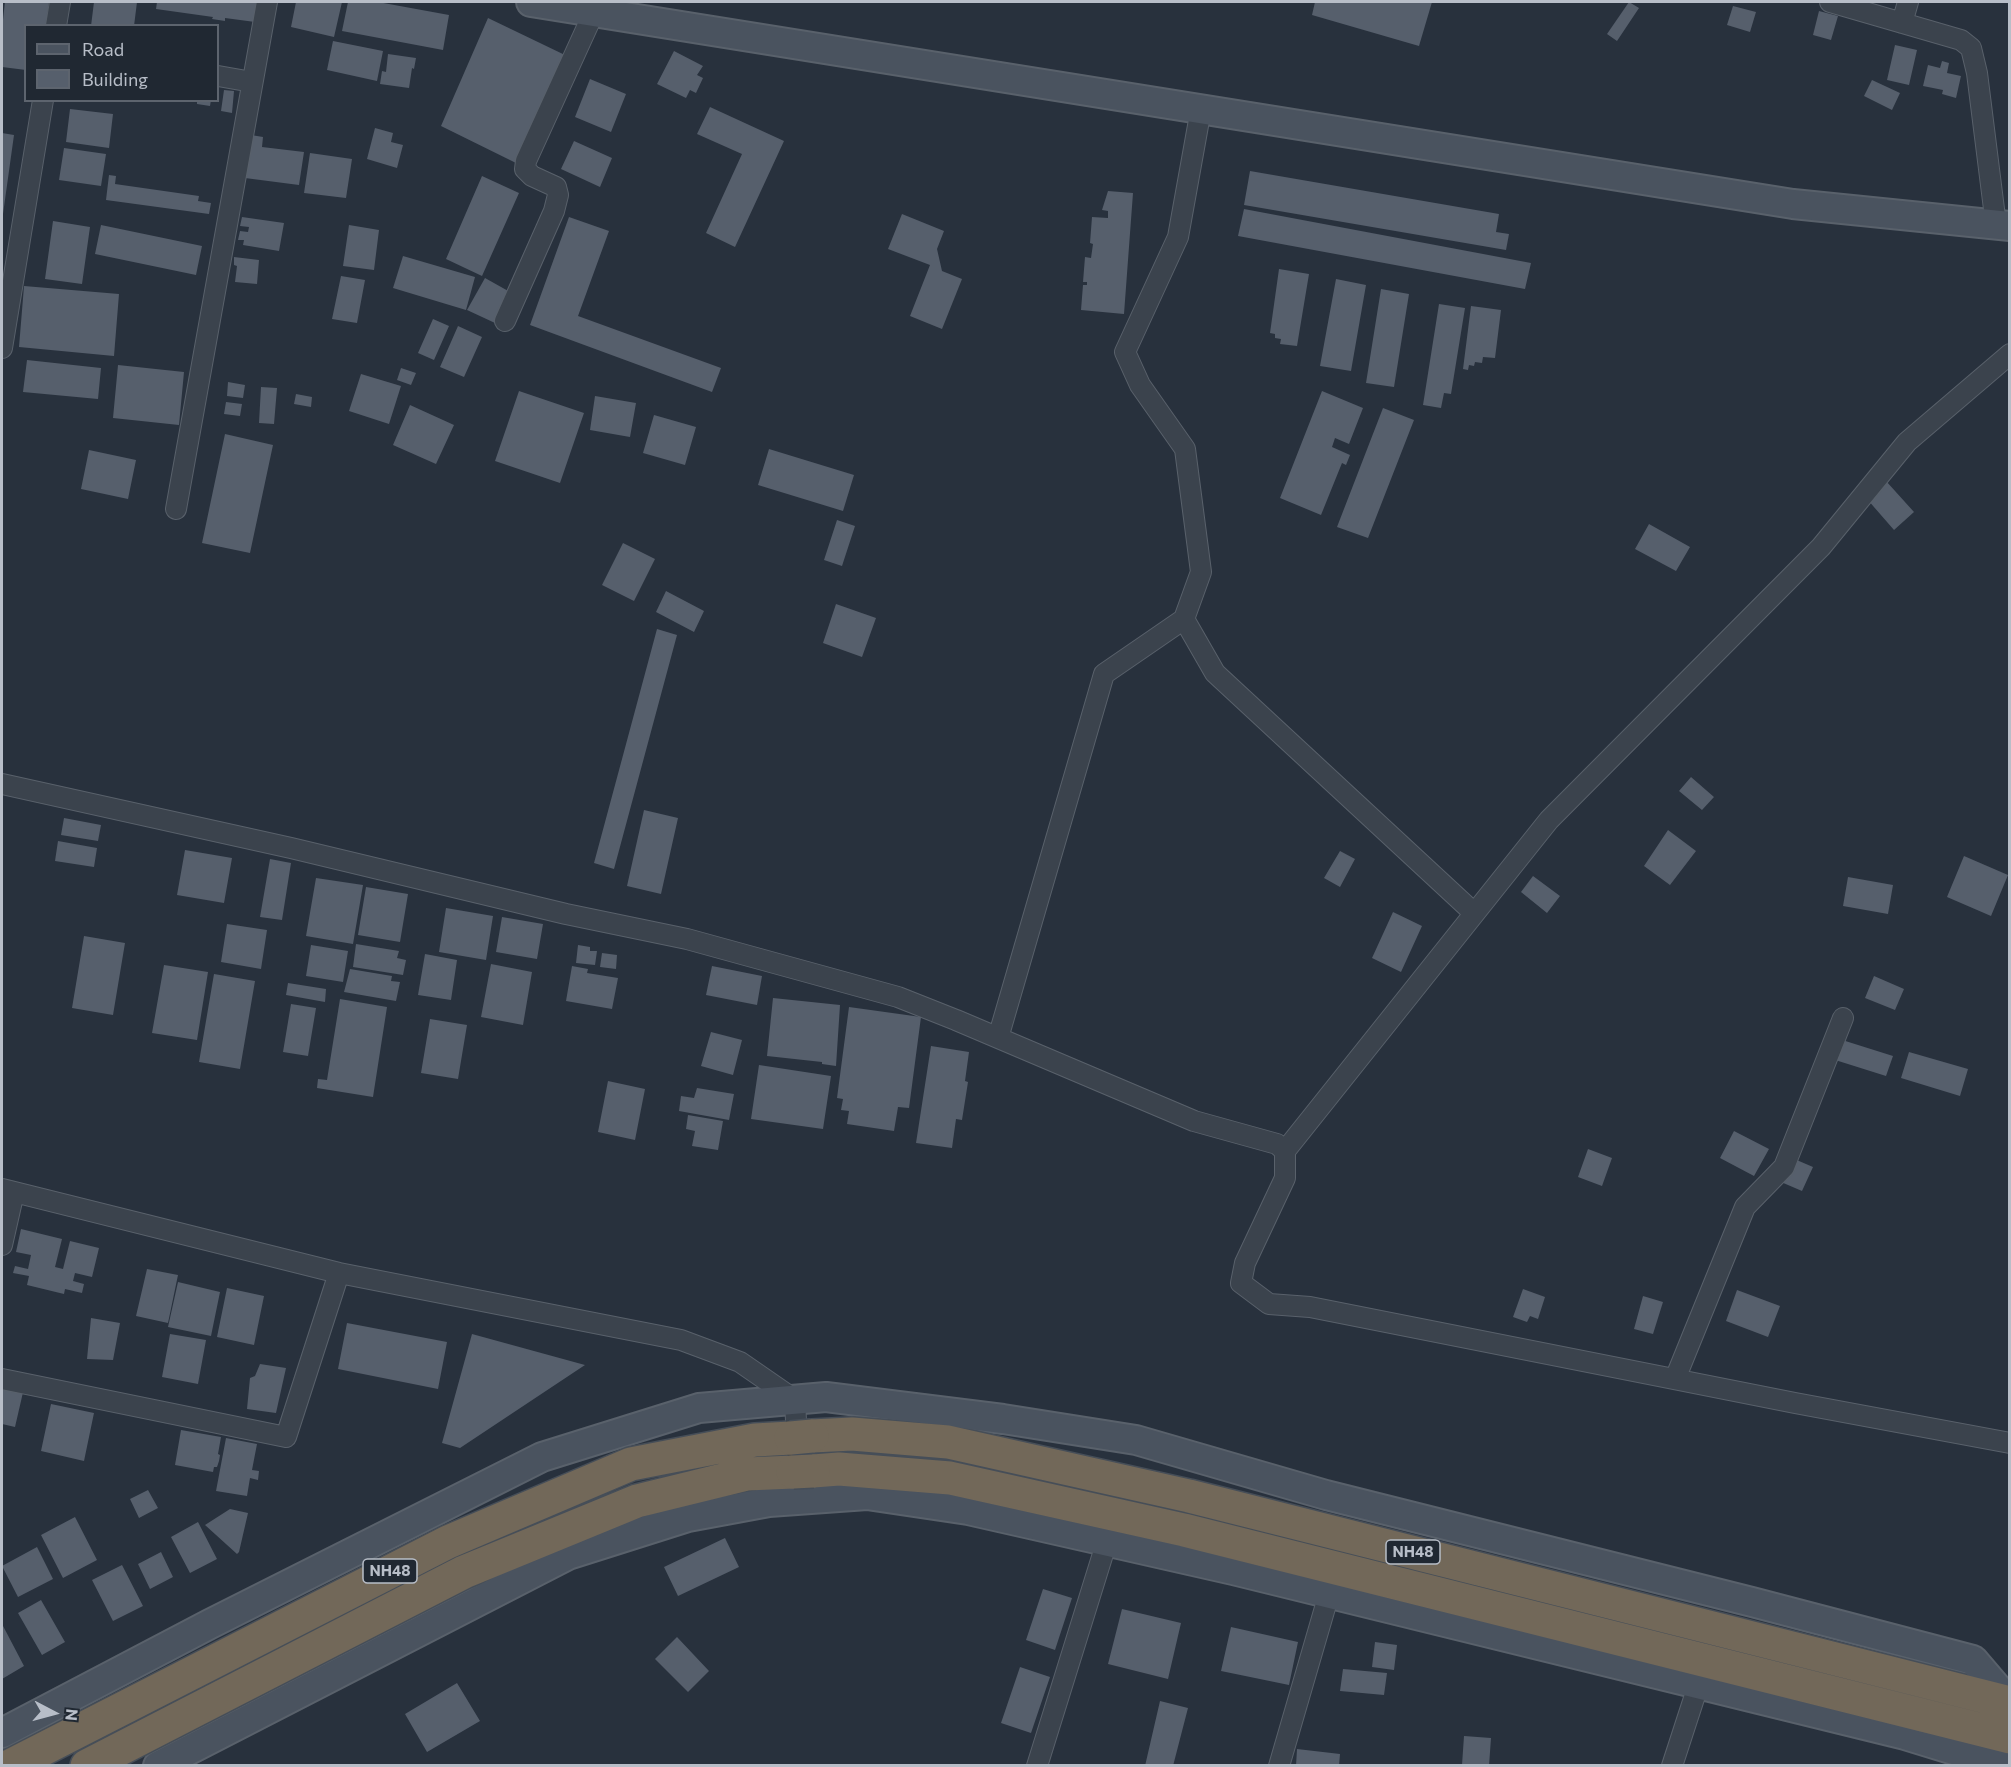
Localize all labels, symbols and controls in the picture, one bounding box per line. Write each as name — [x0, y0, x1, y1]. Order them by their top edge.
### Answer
legend — [24, 24, 219, 102]
text: Road — [82, 38, 124, 60]
text: Building — [82, 68, 148, 90]
road number: NH48 — [1386, 1540, 1440, 1564]
road number: NH48 — [363, 1559, 417, 1583]
north arrow — [24, 1683, 84, 1743]
text: N — [62, 1708, 82, 1722]

